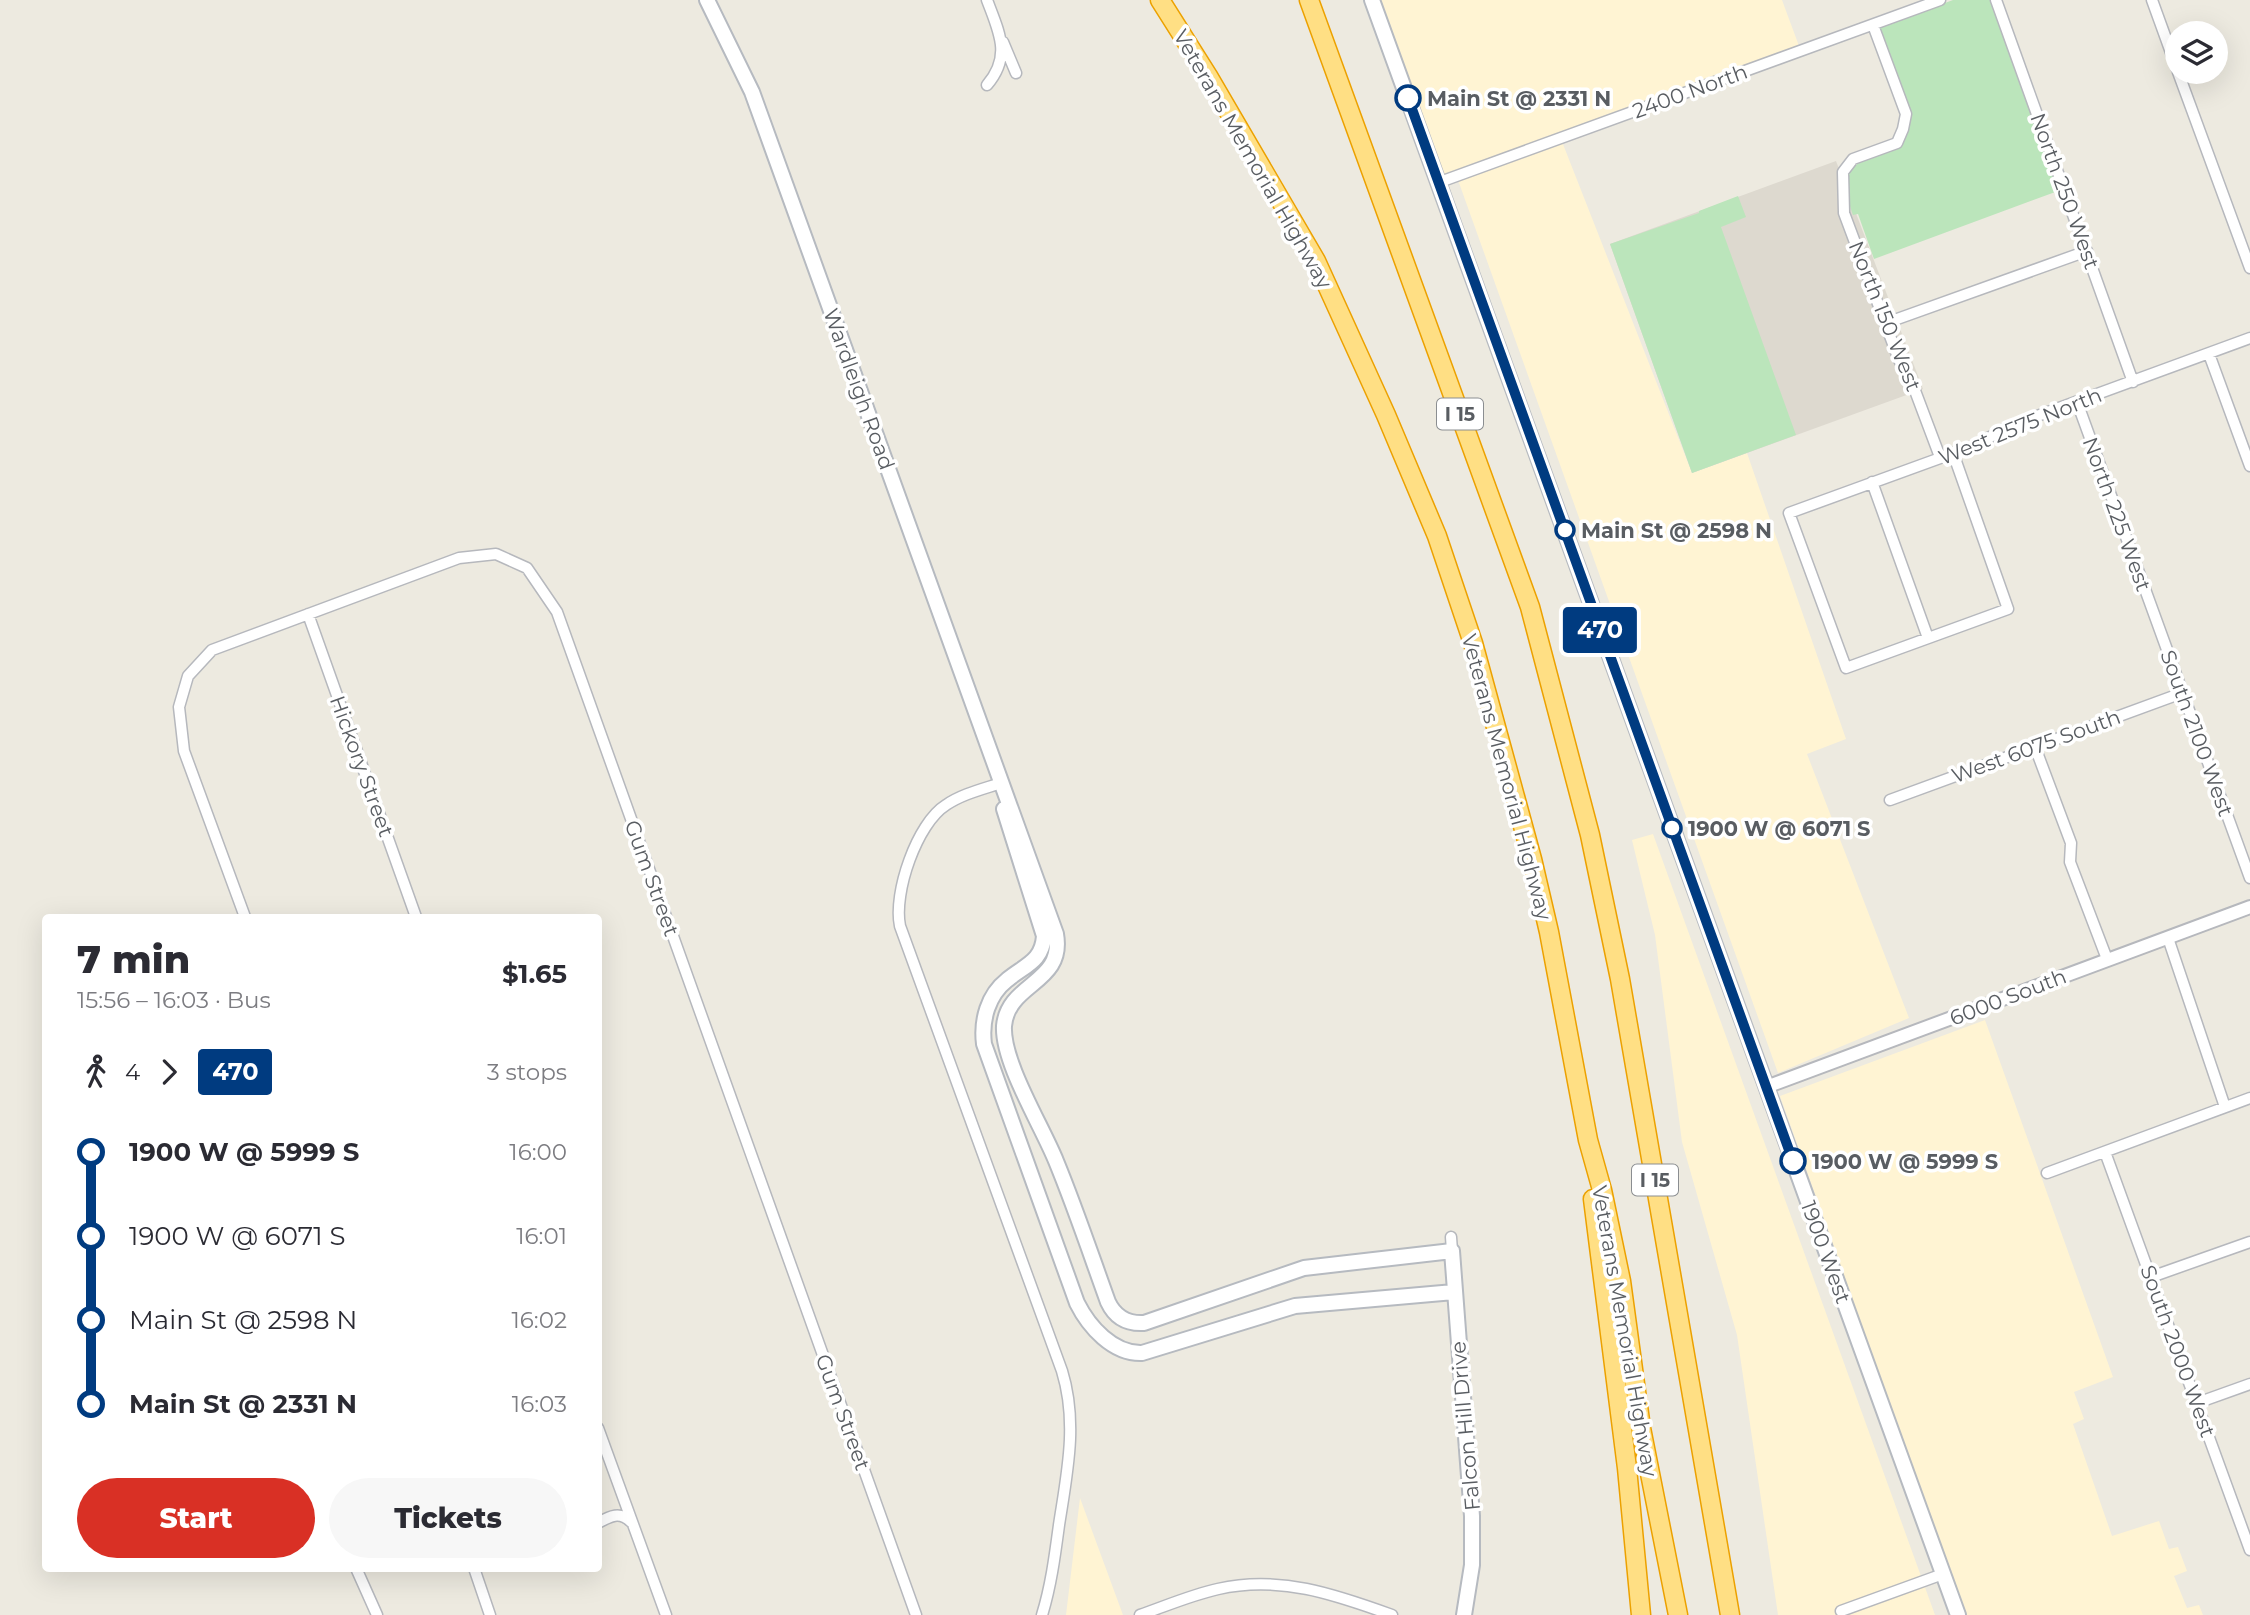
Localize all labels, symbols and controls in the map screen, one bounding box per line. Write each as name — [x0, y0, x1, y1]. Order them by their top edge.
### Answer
map controls — [2165, 21, 2228, 84]
button: layers — [2165, 21, 2228, 84]
street label: Veterans Memorial Highway — [1168, 25, 1338, 294]
street label: 2400 North — [1629, 59, 1751, 123]
marker: Main St @ 2331 N — [1395, 85, 1421, 111]
place label: Main St @ 2331 N — [1427, 86, 1611, 111]
street label: North 250 West — [2025, 110, 2105, 272]
street label: North 150 West — [1843, 237, 1927, 395]
street label: Wardleigh Road — [818, 305, 900, 473]
street label: West 2575 North — [1935, 382, 2105, 470]
road number: I 15 — [1437, 398, 1483, 430]
street label: North 225 West — [2078, 434, 2156, 594]
place label: Main St @ 2598 N — [1581, 518, 1772, 543]
marker: Main St @ 2598 N — [1555, 520, 1575, 540]
line badge: 470 — [1560, 607, 1640, 653]
text: 470 — [1577, 615, 1623, 644]
street label: Veterans Memorial Highway — [1457, 631, 1557, 923]
street label: South 2100 West — [2155, 647, 2239, 819]
street label: Hickory Street — [325, 692, 399, 840]
street label: West 6075 South — [1948, 704, 2124, 788]
place label: 1900 W @ 6071 S — [1688, 816, 1870, 841]
street label: Gum Street — [619, 817, 685, 939]
marker: 1900 W @ 6071 S — [1662, 818, 1682, 838]
text: 7 min — [77, 936, 190, 983]
text: $1.65 — [502, 958, 567, 990]
street label: 6000 South — [1946, 963, 2070, 1031]
text: 15:56 – 16:03 · Bus — [77, 986, 271, 1014]
icon: walk — [77, 1053, 115, 1091]
icon: forward — [150, 1053, 188, 1091]
text: 470 — [212, 1057, 258, 1086]
text: 4 — [125, 1058, 140, 1086]
text: 3 stops — [487, 1058, 567, 1086]
text: 1900 W @ 5999 S — [129, 1136, 359, 1168]
text: 16:00 — [509, 1138, 567, 1166]
marker: 1900 W @ 5999 S — [1780, 1148, 1806, 1174]
place label: 1900 W @ 5999 S — [1812, 1149, 1998, 1174]
road number: I 15 — [1632, 1164, 1678, 1196]
street label: Veterans Memorial Highway — [1587, 1184, 1663, 1479]
street label: 1900 West — [1796, 1197, 1856, 1307]
text: 1900 W @ 6071 S — [129, 1220, 345, 1252]
text: 16:01 — [516, 1222, 567, 1250]
street label: South 2000 West — [2135, 1262, 2221, 1440]
text: Main St @ 2598 N — [129, 1304, 357, 1336]
text: 16:02 — [512, 1306, 567, 1334]
street label: Falcon Hill Drive — [1445, 1340, 1485, 1512]
street label: Gum Street — [810, 1351, 876, 1473]
text: Main St @ 2331 N — [129, 1388, 357, 1420]
text: 16:03 — [512, 1390, 567, 1418]
button: Start — [77, 1478, 315, 1558]
button: Tickets — [329, 1478, 567, 1558]

